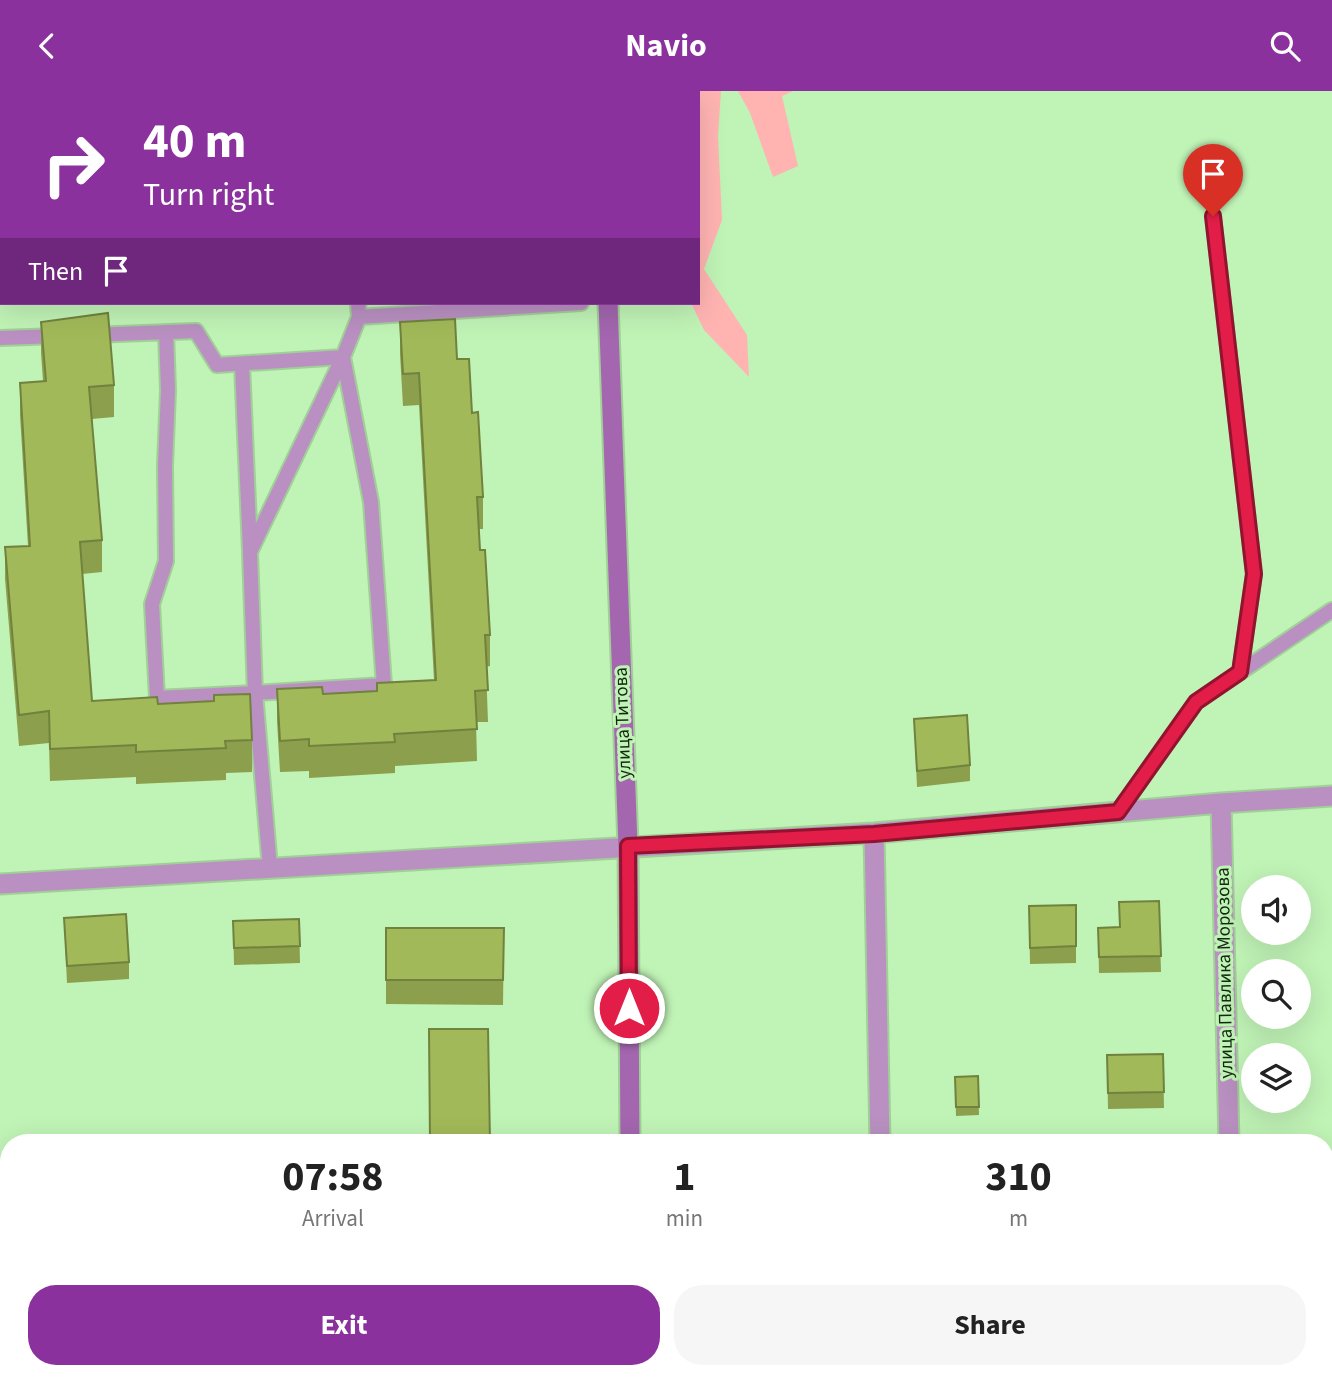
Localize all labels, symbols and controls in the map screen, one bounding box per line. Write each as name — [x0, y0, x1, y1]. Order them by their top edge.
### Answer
text: Navio — [625, 23, 707, 69]
icon: back — [28, 27, 66, 65]
icon: search — [1266, 27, 1304, 65]
text: 40 m — [143, 107, 247, 177]
icon: right — [28, 119, 119, 210]
pin — [1183, 144, 1243, 216]
icon: arrive — [1194, 155, 1232, 193]
text: Turn right — [143, 172, 274, 218]
icon: arrive — [97, 252, 135, 290]
text: Then — [28, 253, 83, 290]
street label: улица Титова — [608, 667, 638, 779]
street label: улица Павлика Морозова — [1210, 867, 1240, 1079]
map controls — [1241, 875, 1311, 1113]
button: sound — [1241, 875, 1311, 945]
button: search — [1241, 959, 1311, 1029]
position arrow — [592, 971, 666, 1045]
button: layers — [1241, 1043, 1311, 1113]
text: 07:58 — [282, 1147, 384, 1207]
text: 1 — [673, 1147, 695, 1207]
text: 310 — [985, 1147, 1052, 1207]
text: Arrival — [302, 1202, 364, 1235]
text: min — [666, 1202, 703, 1235]
text: m — [1009, 1202, 1028, 1235]
button: Exit — [28, 1285, 660, 1365]
button: Share — [674, 1285, 1306, 1365]

